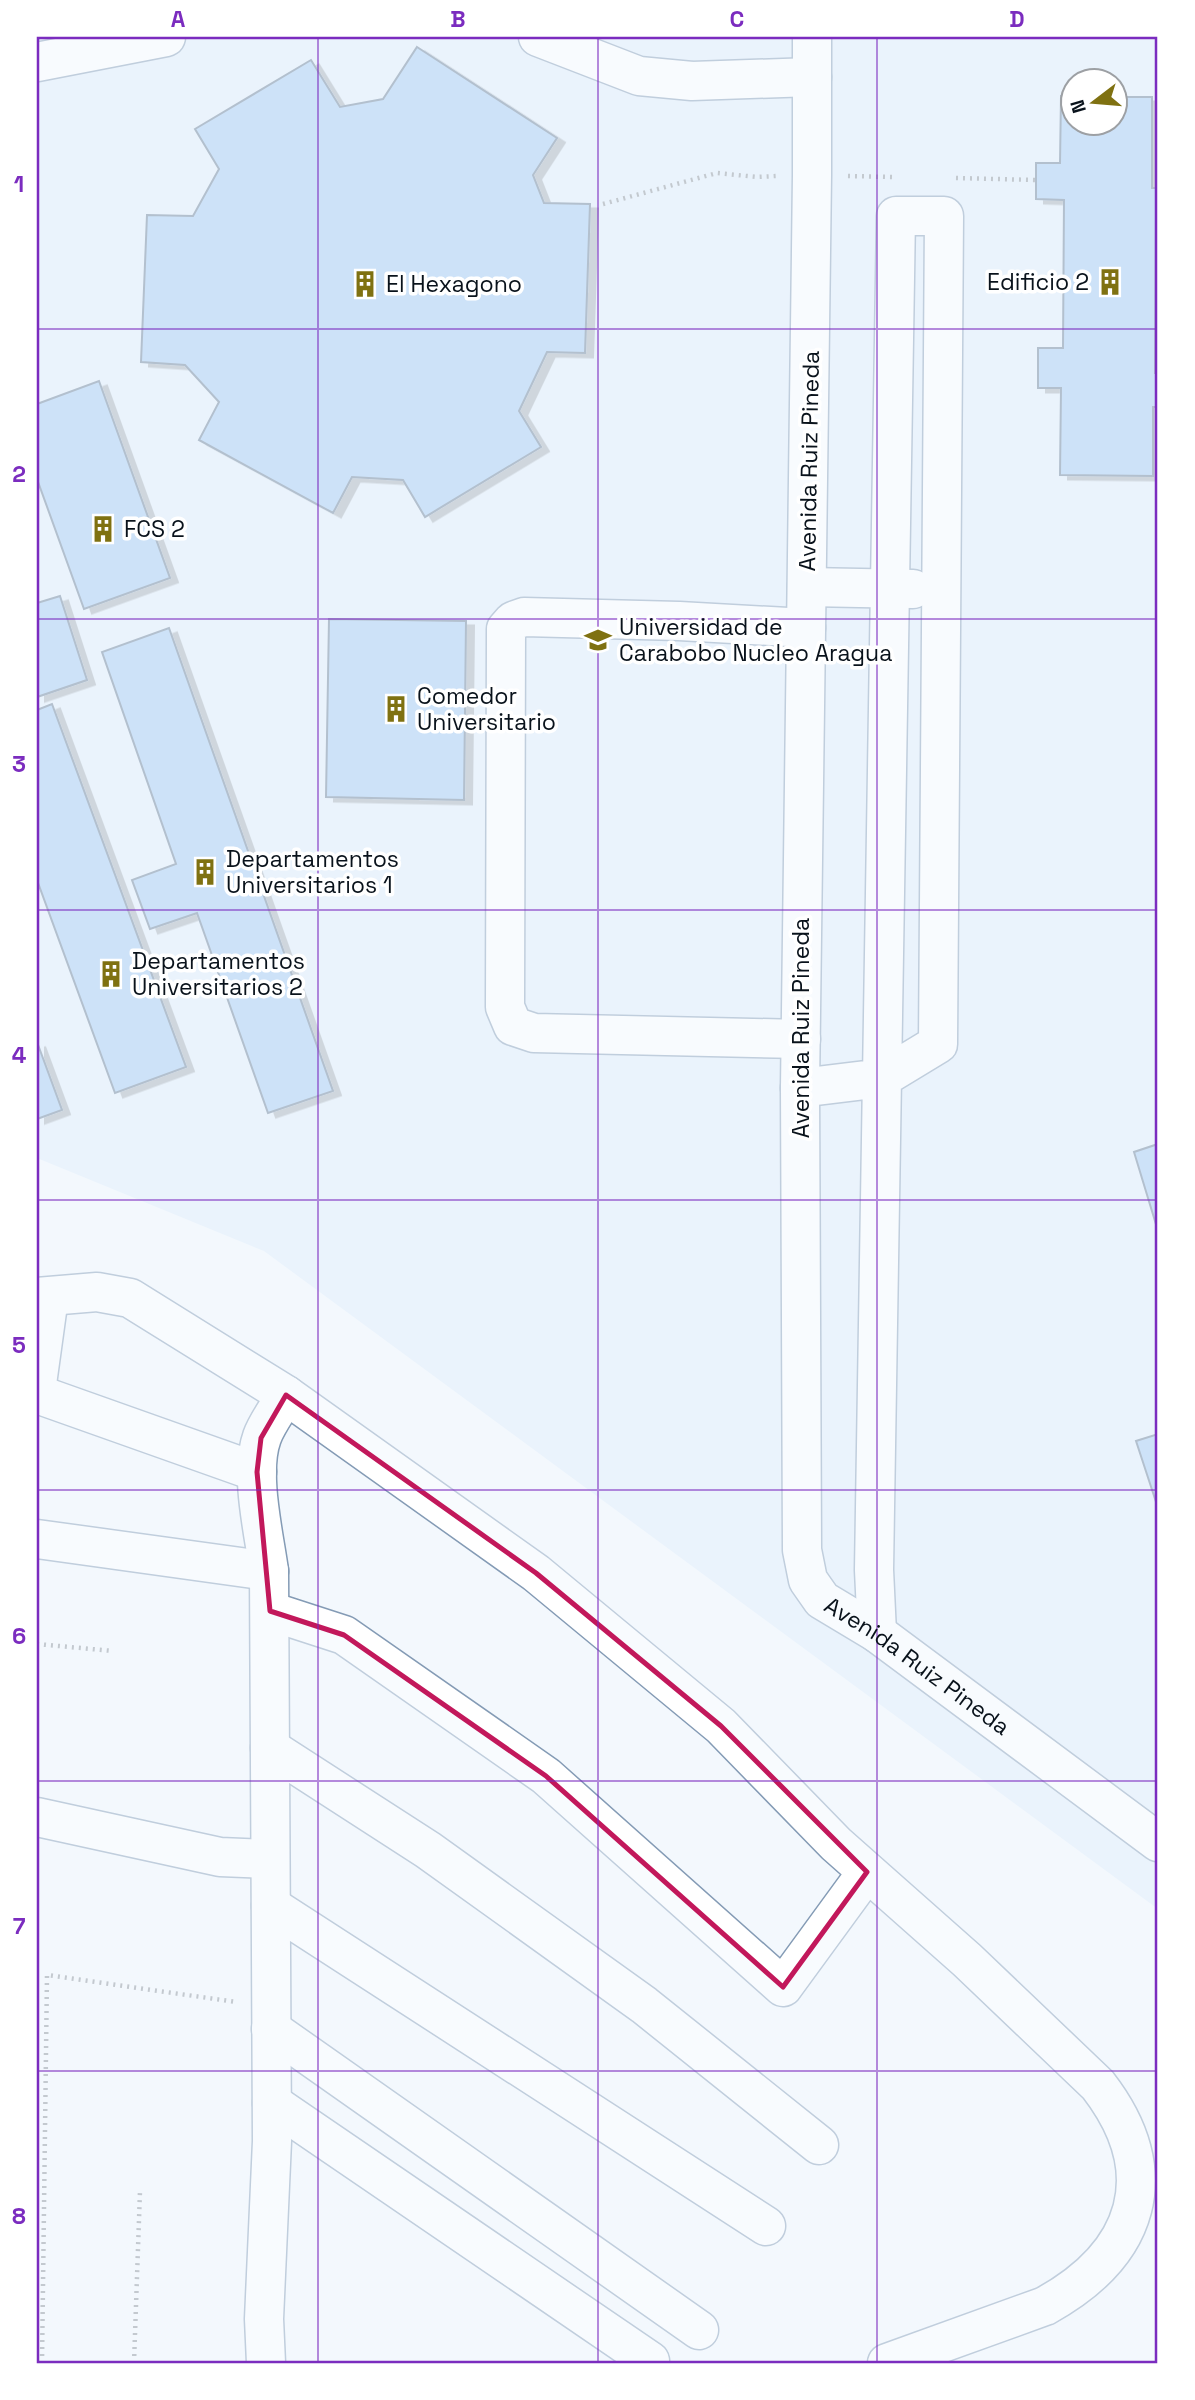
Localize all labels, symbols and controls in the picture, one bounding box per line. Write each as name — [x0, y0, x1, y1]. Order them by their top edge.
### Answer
text: A — [171, 4, 186, 34]
text: B — [450, 4, 466, 34]
text: C — [730, 4, 744, 34]
text: D — [1009, 4, 1025, 34]
north arrow — [1058, 66, 1128, 136]
text: N — [1064, 97, 1092, 116]
text: 1 — [14, 169, 24, 199]
place label: Edificio 2 — [987, 267, 1089, 297]
building icon: Edificio 2 — [1095, 267, 1125, 297]
building icon: El Hexagono — [350, 269, 380, 299]
place label: El Hexagono — [386, 269, 522, 299]
street label: Avenida Ruiz Pineda — [792, 350, 826, 572]
text: 2 — [12, 459, 26, 489]
building icon: FCS 2 — [88, 514, 118, 544]
place label: FCS 2 — [124, 514, 185, 544]
place label: Universidad de Carabobo Nucleo Aragua — [619, 612, 892, 668]
school or university icon: Universidad de Carabobo Nucleo Aragua — [583, 625, 613, 655]
place label: Comedor Universitario — [417, 681, 556, 737]
building icon: Comedor Universitario — [381, 694, 411, 724]
text: 3 — [12, 749, 26, 779]
place label: Departamentos Universitarios 1 — [226, 844, 399, 900]
building icon: Departamentos Universitarios 1 — [190, 857, 220, 887]
street label: Avenida Ruiz Pineda — [786, 918, 816, 1138]
place label: Departamentos Universitarios 2 — [132, 946, 305, 1002]
building icon: Departamentos Universitarios 2 — [96, 959, 126, 989]
text: 4 — [12, 1040, 27, 1070]
text: 5 — [12, 1330, 26, 1360]
street label: Avenida Ruiz Pineda — [819, 1590, 1016, 1742]
text: 6 — [12, 1621, 26, 1651]
text: 7 — [13, 1911, 26, 1941]
text: 8 — [12, 2201, 26, 2231]

